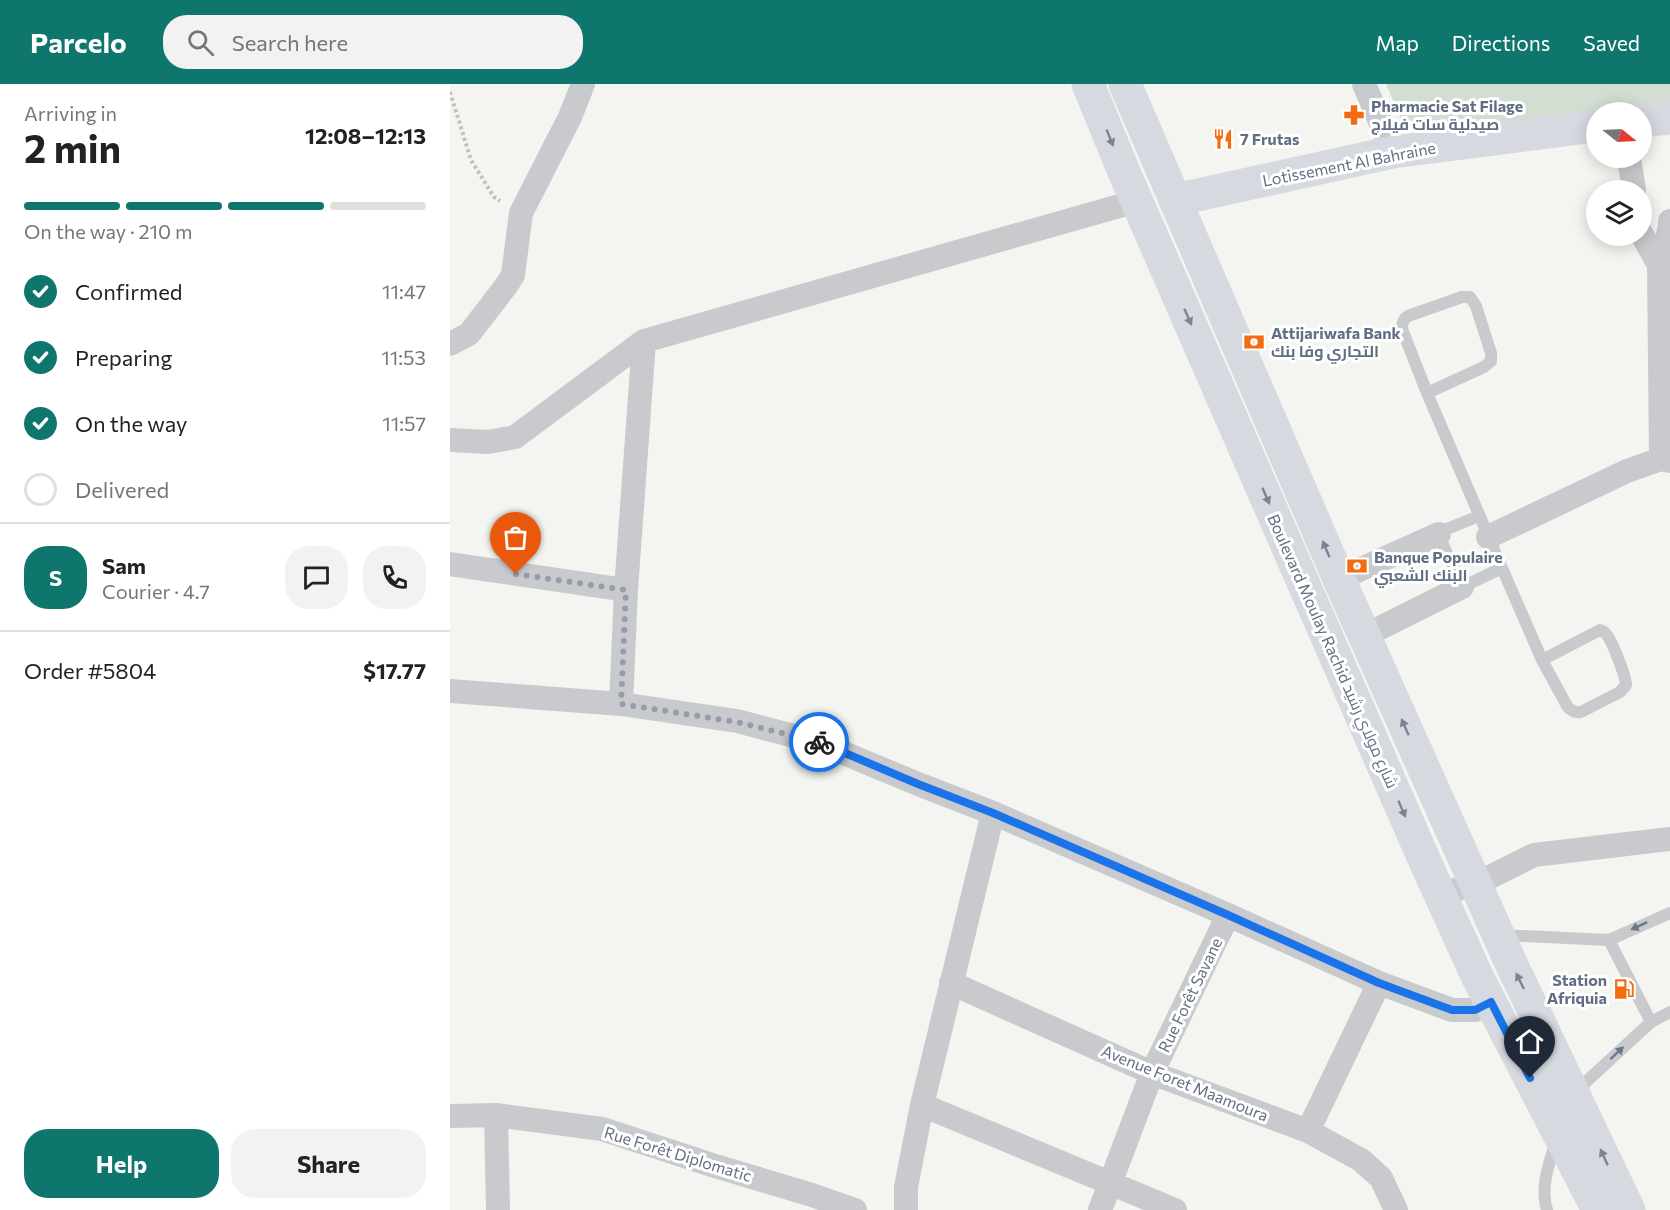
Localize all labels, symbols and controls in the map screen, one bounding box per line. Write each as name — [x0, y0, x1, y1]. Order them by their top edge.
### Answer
search box — [163, 15, 583, 69]
text: Parcelo — [30, 25, 127, 59]
icon: search — [184, 26, 217, 59]
text: Search here — [232, 29, 348, 56]
text: Map — [1376, 30, 1419, 55]
text: Directions — [1452, 30, 1550, 55]
text: Saved — [1583, 30, 1640, 55]
place label: Pharmacie Sat Filage صيدلية سات فيلاج — [1371, 96, 1523, 135]
text: Arriving in — [24, 101, 117, 125]
north arrow — [1586, 102, 1652, 168]
map controls — [1586, 102, 1652, 246]
pharmacy icon: Pharmacie Sat Filage صيدلية سات فيلاج — [1342, 103, 1366, 127]
text: 12:08–12:13 — [305, 122, 426, 149]
text: 2 min — [24, 123, 121, 171]
restaurant icon: 7 Frutas — [1211, 127, 1235, 151]
one-way arrow — [1106, 129, 1115, 147]
place label: 7 Frutas — [1240, 129, 1299, 148]
street label: Lotissement Al Bahraine — [1261, 137, 1437, 190]
button: layers — [1586, 180, 1652, 246]
text: On the way · 210 m — [24, 219, 192, 243]
icon: check — [24, 275, 57, 308]
text: Confirmed — [75, 278, 182, 305]
text: 11:47 — [382, 279, 426, 303]
one-way arrow — [1183, 308, 1193, 326]
place label: Attijariwafa Bank التجاري وفا بنك — [1271, 323, 1401, 364]
bank icon: Attijariwafa Bank التجاري وفا بنك — [1242, 330, 1266, 354]
icon: check — [24, 341, 57, 374]
text: Preparing — [75, 344, 172, 371]
text: 11:53 — [381, 345, 426, 369]
icon: check — [24, 407, 57, 440]
text: On the way — [75, 410, 187, 437]
text: 11:57 — [382, 411, 426, 435]
text: Delivered — [75, 476, 169, 503]
one-way arrow — [1261, 487, 1270, 504]
street label: Boulevard Moulay Rachid شارع مولاي رشيد — [1260, 511, 1403, 793]
pin — [490, 512, 541, 574]
icon: bag — [499, 521, 532, 554]
one-way arrow — [1321, 539, 1331, 557]
button: chat — [285, 546, 348, 609]
button: phone — [363, 546, 426, 609]
place label: Banque Populaire البنك الشعبي — [1374, 547, 1503, 588]
text: Sam — [102, 552, 146, 579]
bank icon: Banque Populaire البنك الشعبي — [1345, 554, 1369, 578]
text: S — [49, 564, 62, 591]
text: Courier · 4.7 — [102, 579, 210, 603]
text: Order #5804 — [24, 657, 156, 684]
text: $17.77 — [363, 657, 426, 684]
courier — [789, 712, 849, 772]
one-way arrow — [1400, 718, 1409, 736]
icon: bike — [803, 726, 836, 759]
one-way arrow — [1397, 801, 1407, 819]
one-way arrow — [1630, 921, 1648, 931]
street label: Rue Forêt Savane — [1154, 934, 1226, 1055]
place label: Station Afriquia — [1547, 970, 1607, 1007]
one-way arrow — [1515, 973, 1524, 990]
fuel station icon: Station Afriquia — [1612, 977, 1636, 1001]
pin — [1504, 1016, 1555, 1078]
icon: home — [1513, 1025, 1546, 1058]
street label: Avenue Foret Maamoura — [1099, 1040, 1271, 1125]
one-way arrow — [1609, 1046, 1624, 1060]
street label: Rue Forêt Diplomatic — [602, 1122, 754, 1185]
button: Help — [24, 1129, 219, 1198]
button: Share — [231, 1129, 426, 1198]
one-way arrow — [1599, 1149, 1608, 1166]

